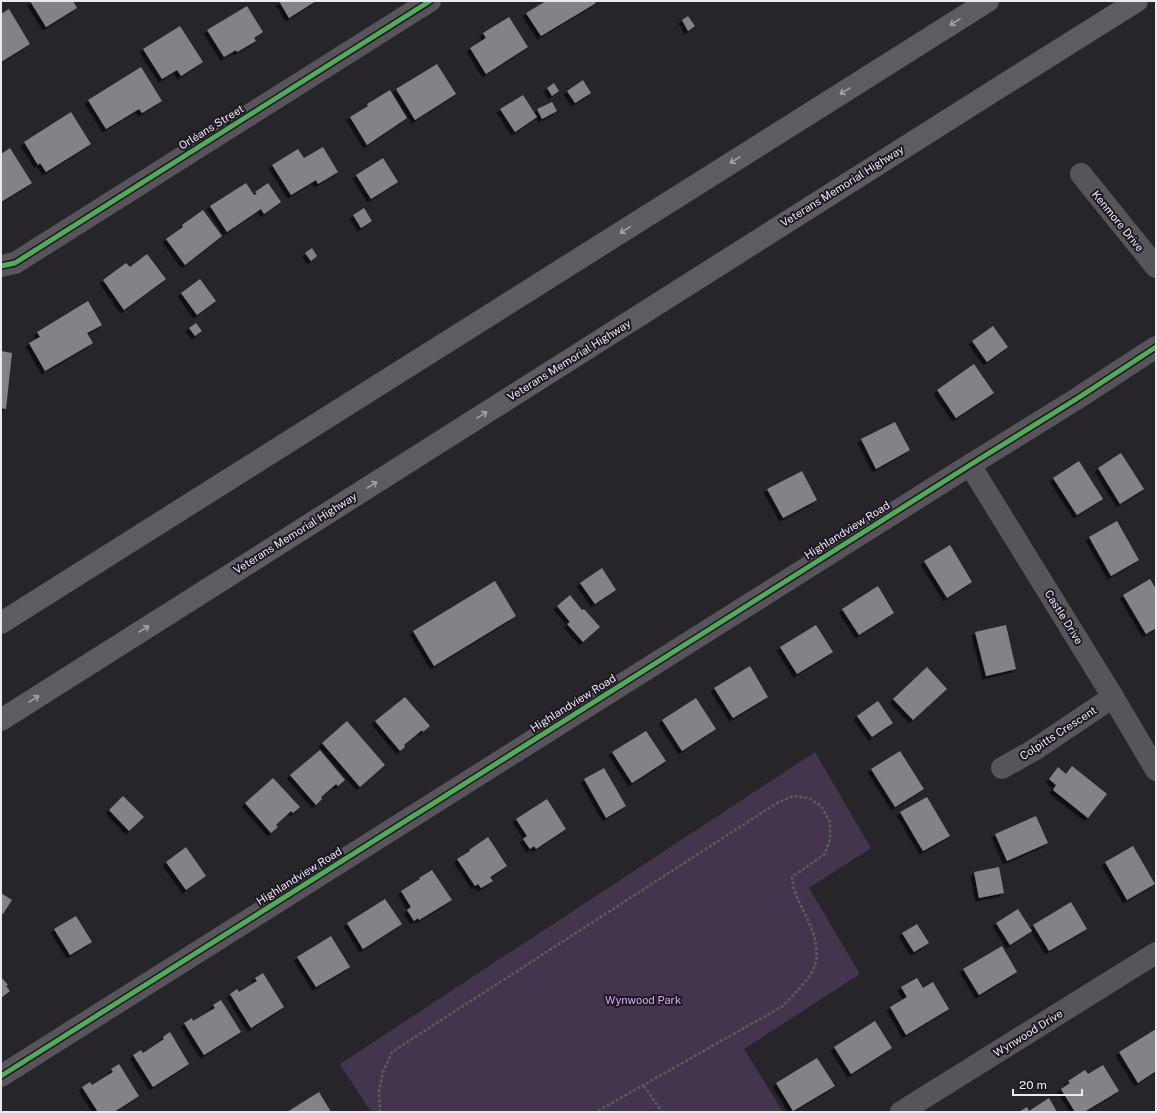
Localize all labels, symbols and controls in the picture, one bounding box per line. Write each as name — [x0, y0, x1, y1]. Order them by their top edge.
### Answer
one-way arrow — [949, 17, 960, 26]
one-way arrow — [840, 87, 851, 95]
street label: Orléans Street — [176, 102, 246, 152]
street label: Veterans Memorial Highway — [778, 143, 906, 229]
one-way arrow — [729, 157, 741, 165]
street label: Kenmore Drive — [1090, 188, 1146, 254]
one-way arrow — [620, 226, 631, 234]
street label: Veterans Memorial Highway — [505, 317, 633, 403]
one-way arrow — [476, 411, 487, 419]
one-way arrow — [366, 480, 378, 488]
street label: Veterans Memorial Highway — [231, 490, 359, 576]
street label: Highlandview Road — [802, 499, 892, 561]
street label: Castle Drive — [1043, 588, 1085, 646]
one-way arrow — [138, 625, 149, 633]
street label: Highlandview Road — [528, 672, 618, 734]
one-way arrow — [28, 695, 39, 703]
street label: Colpitts Crescent — [1018, 704, 1098, 762]
street label: Highlandview Road — [254, 845, 344, 907]
park label: Wynwood Park — [605, 994, 681, 1006]
street label: Wynwood Drive — [991, 1007, 1065, 1059]
scale bar — [1013, 1071, 1082, 1097]
text: 20 m — [1019, 1078, 1047, 1092]

